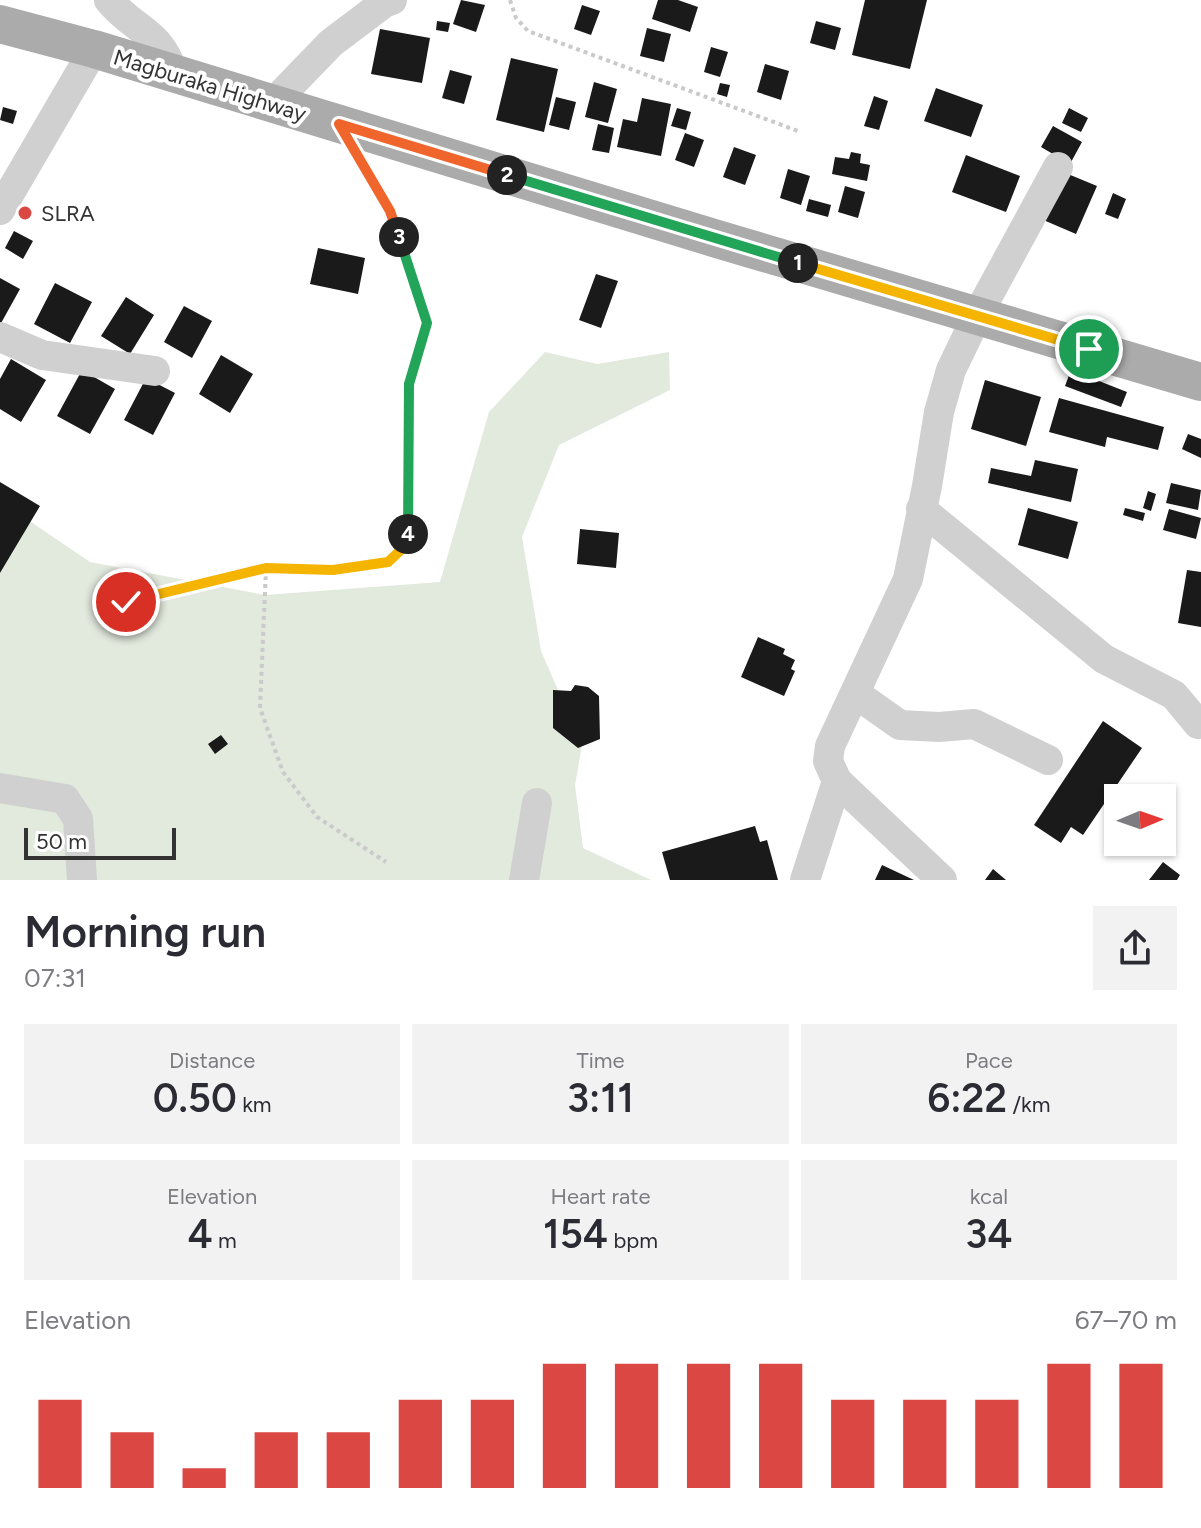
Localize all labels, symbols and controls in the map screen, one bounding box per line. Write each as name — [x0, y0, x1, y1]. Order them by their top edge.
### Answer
street label: Magburaka Highway — [110, 43, 310, 128]
pin: 2 — [487, 155, 527, 195]
text: 2 — [501, 161, 513, 188]
place label: SLRA — [41, 200, 95, 227]
marker: SLRA — [16, 204, 34, 222]
pin: 3 — [379, 217, 419, 257]
text: 3 — [393, 223, 405, 250]
pin: 1 — [778, 243, 818, 283]
text: 1 — [793, 249, 803, 276]
pin — [1055, 315, 1123, 383]
icon: arrive — [1067, 327, 1111, 371]
pin: 4 — [388, 514, 428, 554]
text: 4 — [401, 520, 415, 547]
pin — [92, 568, 160, 636]
icon: check — [104, 580, 148, 624]
north arrow — [1104, 784, 1176, 856]
map controls — [1104, 784, 1176, 856]
scale bar — [24, 824, 176, 860]
text: 50 m — [36, 828, 87, 855]
text: Morning run — [24, 905, 266, 958]
button: share — [1093, 906, 1177, 990]
text: 07:31 — [24, 962, 86, 994]
text: Distance — [169, 1047, 255, 1074]
text: Time — [577, 1047, 624, 1074]
text: Pace — [965, 1047, 1013, 1074]
text: 0.50 — [153, 1074, 237, 1122]
text: 3:11 — [567, 1074, 634, 1122]
text: 6:22 — [927, 1074, 1007, 1122]
text: km — [237, 1091, 272, 1118]
text: /km — [1007, 1091, 1050, 1118]
text: Elevation — [167, 1183, 257, 1210]
text: Heart rate — [551, 1183, 650, 1210]
text: kcal — [970, 1183, 1008, 1210]
text: 4 — [188, 1210, 213, 1258]
text: 154 — [543, 1210, 608, 1258]
text: 34 — [965, 1210, 1012, 1258]
text: m — [213, 1227, 237, 1254]
text: bpm — [608, 1227, 658, 1254]
text: Elevation — [24, 1304, 131, 1336]
text: 67–70 m — [1075, 1304, 1177, 1336]

